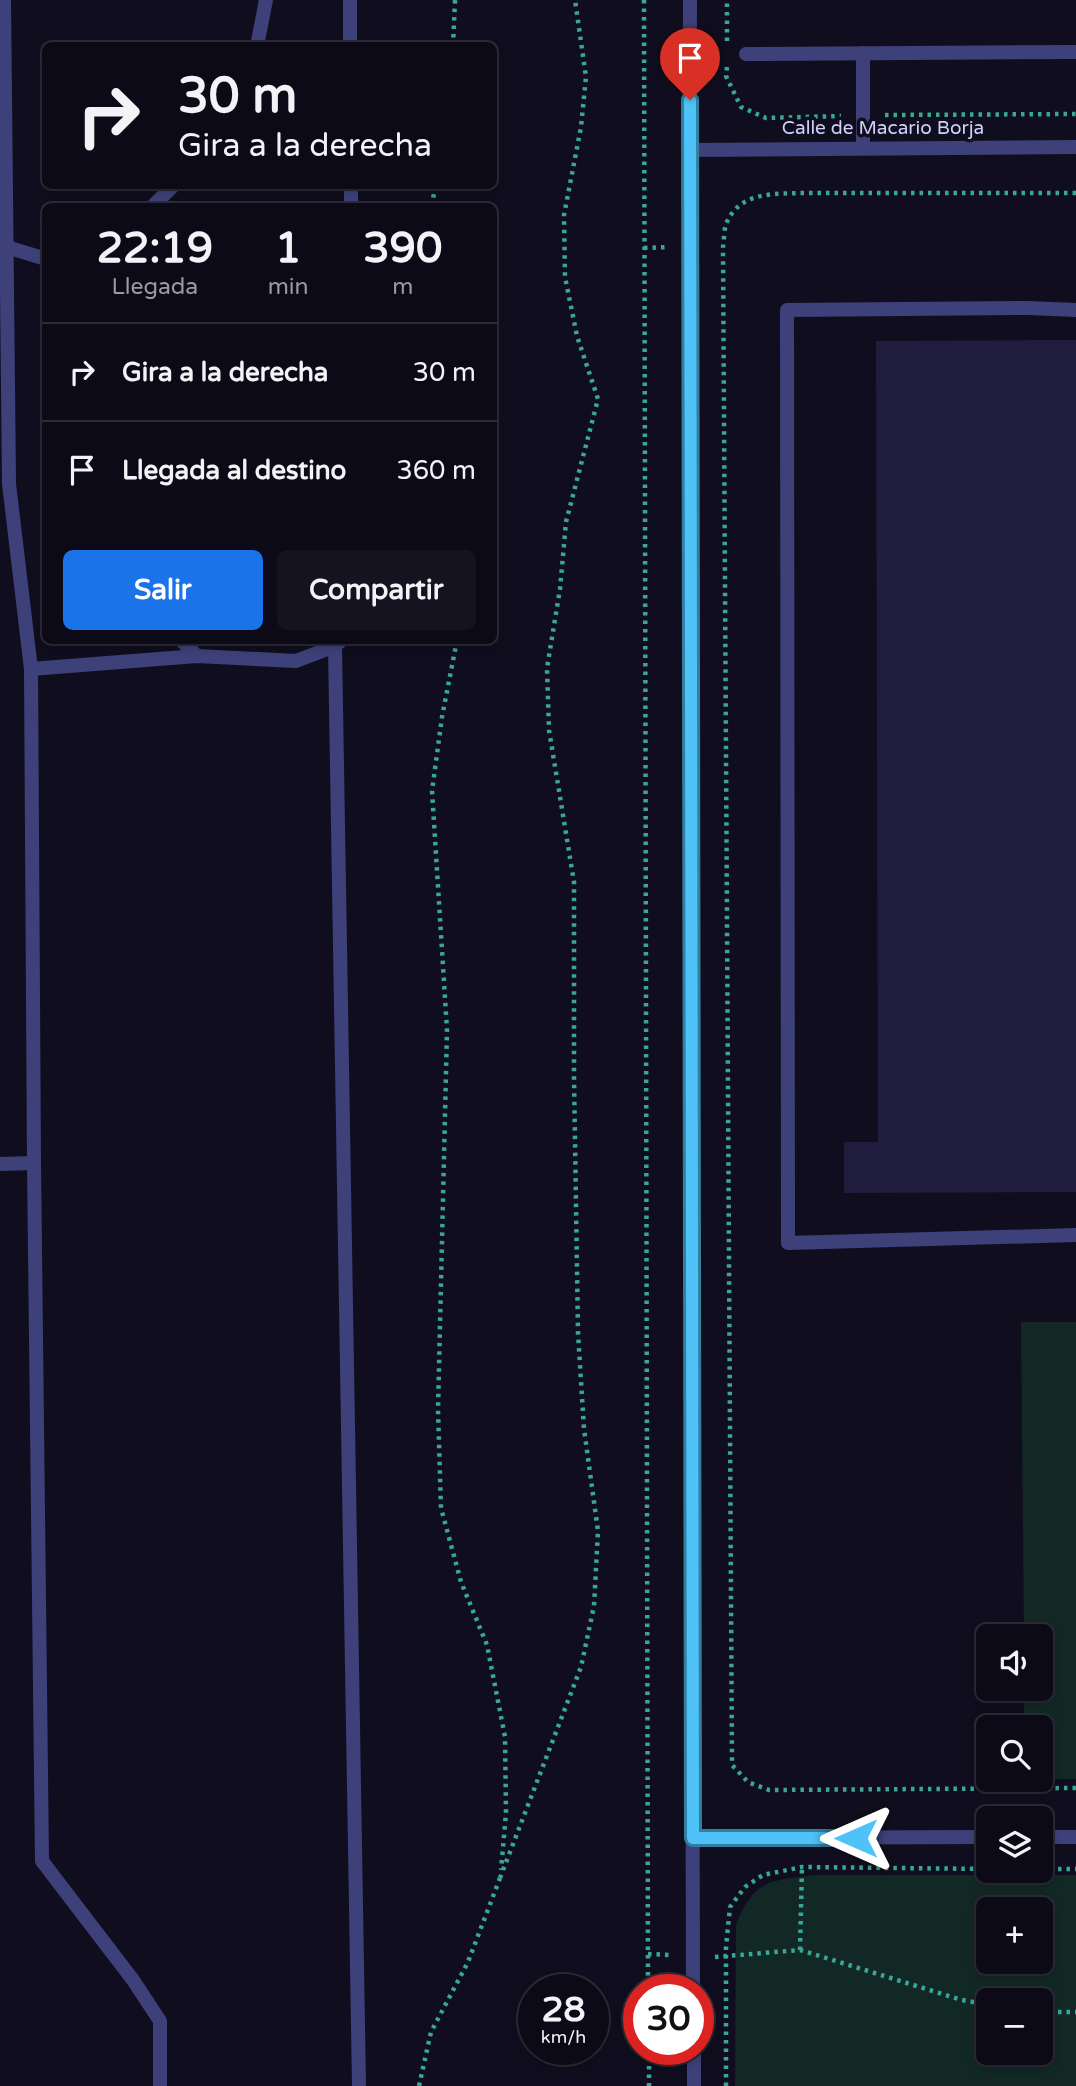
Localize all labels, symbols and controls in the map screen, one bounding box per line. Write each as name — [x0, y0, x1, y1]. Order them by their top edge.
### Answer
pin — [660, 28, 720, 100]
icon: arrive — [671, 39, 709, 77]
text: 30 m — [178, 67, 297, 126]
icon: right — [63, 70, 154, 161]
street label: Calle de Macario Borja — [782, 117, 984, 139]
text: Gira a la derecha — [178, 127, 432, 165]
text: 22:19 — [97, 223, 213, 274]
text: 1 — [275, 223, 301, 274]
text: 390 — [363, 223, 442, 274]
text: Llegada — [111, 273, 198, 301]
text: min — [268, 273, 309, 301]
text: m — [392, 273, 413, 301]
icon: right — [63, 353, 101, 391]
text: Gira a la derecha — [122, 357, 328, 388]
text: 30 m — [413, 357, 476, 388]
icon: arrive — [63, 451, 101, 489]
text: Llegada al destino — [122, 455, 346, 486]
text: 360 m — [396, 455, 476, 486]
button: Salir — [63, 550, 263, 630]
button: Compartir — [277, 550, 476, 630]
map controls — [976, 1624, 1053, 2065]
button: sound — [976, 1624, 1053, 1701]
button: search — [976, 1715, 1053, 1792]
position arrow — [819, 1801, 893, 1875]
button: layers — [976, 1806, 1053, 1883]
button: + — [976, 1897, 1053, 1974]
speed limit sign: 30 — [623, 1974, 714, 2065]
button: − — [976, 1988, 1053, 2065]
text: 28 — [542, 1989, 585, 2031]
text: km/h — [541, 2026, 586, 2048]

